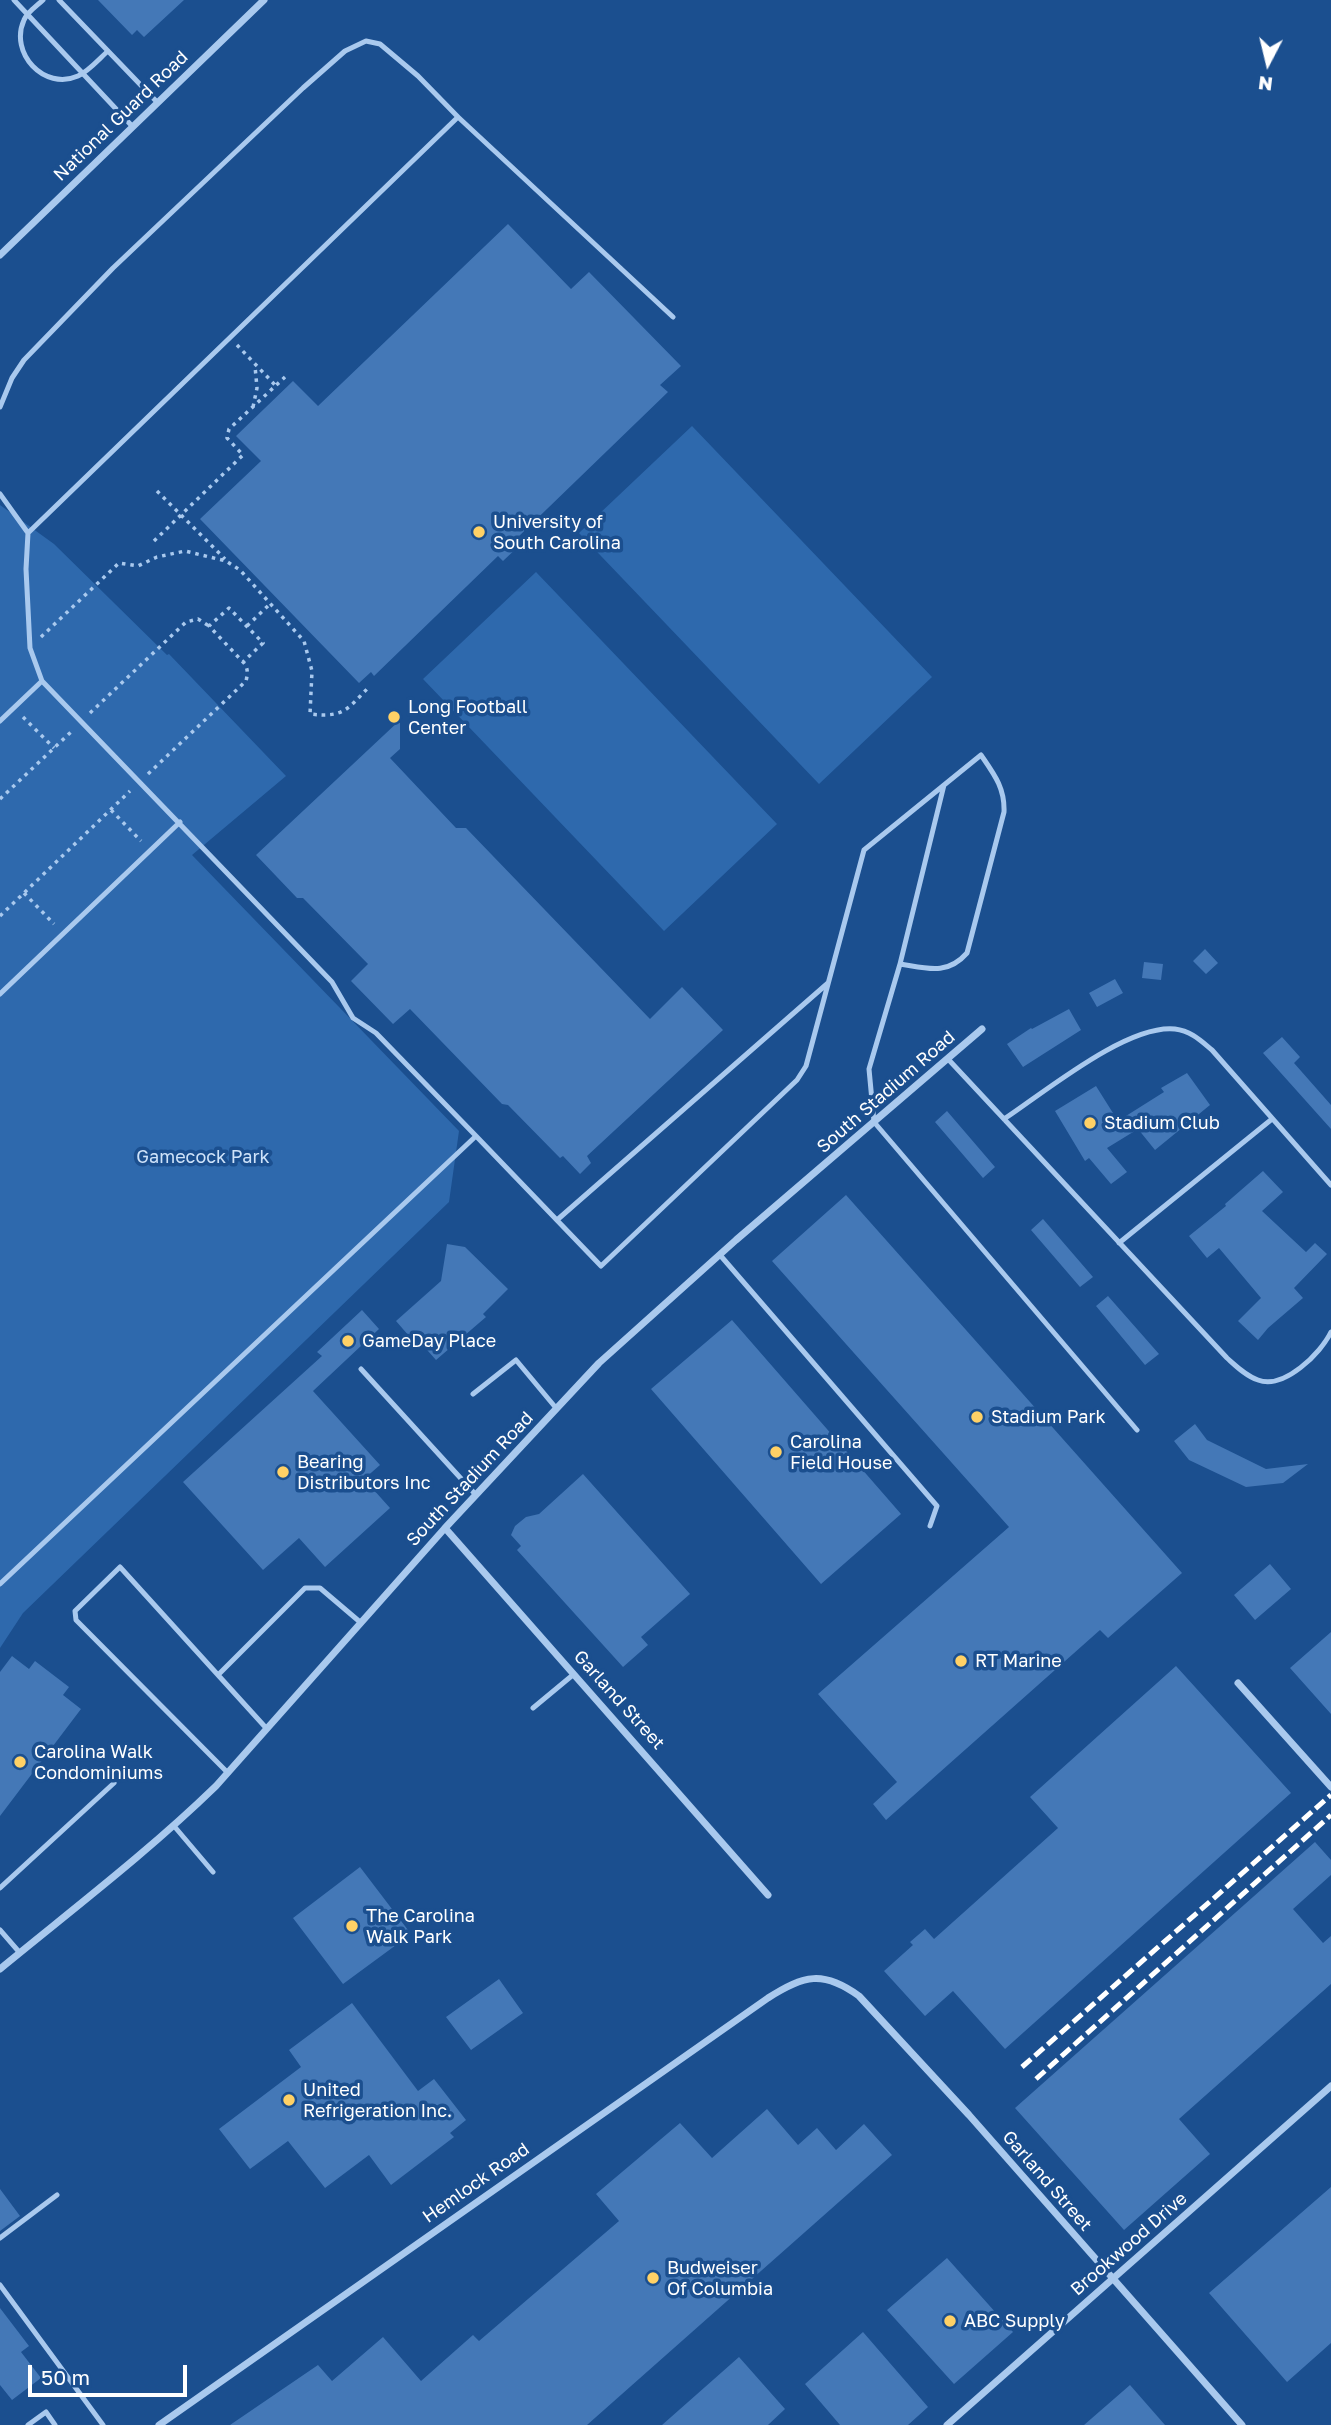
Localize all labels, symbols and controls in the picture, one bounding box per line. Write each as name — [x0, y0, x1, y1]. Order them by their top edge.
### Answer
north arrow — [1233, 28, 1303, 98]
street label: National Guard Road — [49, 46, 193, 186]
text: N — [1257, 72, 1274, 97]
place label: University of South Carolina — [493, 511, 621, 554]
marker: University of South Carolina — [471, 524, 487, 540]
place label: Long Football Center — [408, 696, 528, 738]
marker: Long Football Center — [386, 709, 402, 725]
street label: South Stadium Road — [813, 1026, 959, 1158]
place label: Stadium Club — [1104, 1112, 1220, 1134]
marker: Stadium Club — [1082, 1115, 1098, 1131]
park label: Gamecock Park — [136, 1146, 270, 1168]
place label: GameDay Place — [362, 1330, 496, 1352]
marker: GameDay Place — [340, 1333, 356, 1349]
place label: Stadium Park — [991, 1406, 1106, 1428]
street label: South Stadium Road — [402, 1407, 538, 1551]
marker: Stadium Park — [969, 1409, 985, 1425]
place label: Carolina Field House — [790, 1431, 892, 1474]
marker: Carolina Field House — [768, 1444, 784, 1460]
place label: Bearing Distributors Inc — [297, 1451, 431, 1494]
marker: Bearing Distributors Inc — [275, 1464, 291, 1480]
street label: Garland Street — [569, 1646, 669, 1754]
place label: RT Marine — [975, 1650, 1062, 1672]
marker: RT Marine — [953, 1653, 969, 1669]
place label: Carolina Walk Condominiums — [34, 1741, 163, 1784]
marker: Carolina Walk Condominiums — [12, 1754, 28, 1770]
place label: The Carolina Walk Park — [366, 1905, 475, 1948]
marker: The Carolina Walk Park — [344, 1918, 360, 1934]
place label: United Refrigeration Inc. — [303, 2079, 452, 2122]
marker: United Refrigeration Inc. — [281, 2092, 297, 2108]
street label: Garland Street — [998, 2126, 1096, 2236]
street label: Hemlock Road — [419, 2138, 533, 2228]
street label: Brookwood Drive — [1066, 2188, 1192, 2300]
place label: Budweiser Of Columbia — [667, 2257, 773, 2300]
marker: Budweiser Of Columbia — [645, 2270, 661, 2286]
place label: ABC Supply — [964, 2310, 1065, 2332]
marker: ABC Supply — [942, 2313, 958, 2329]
scale bar — [32, 2352, 191, 2396]
text: 50 m — [41, 2364, 90, 2390]

